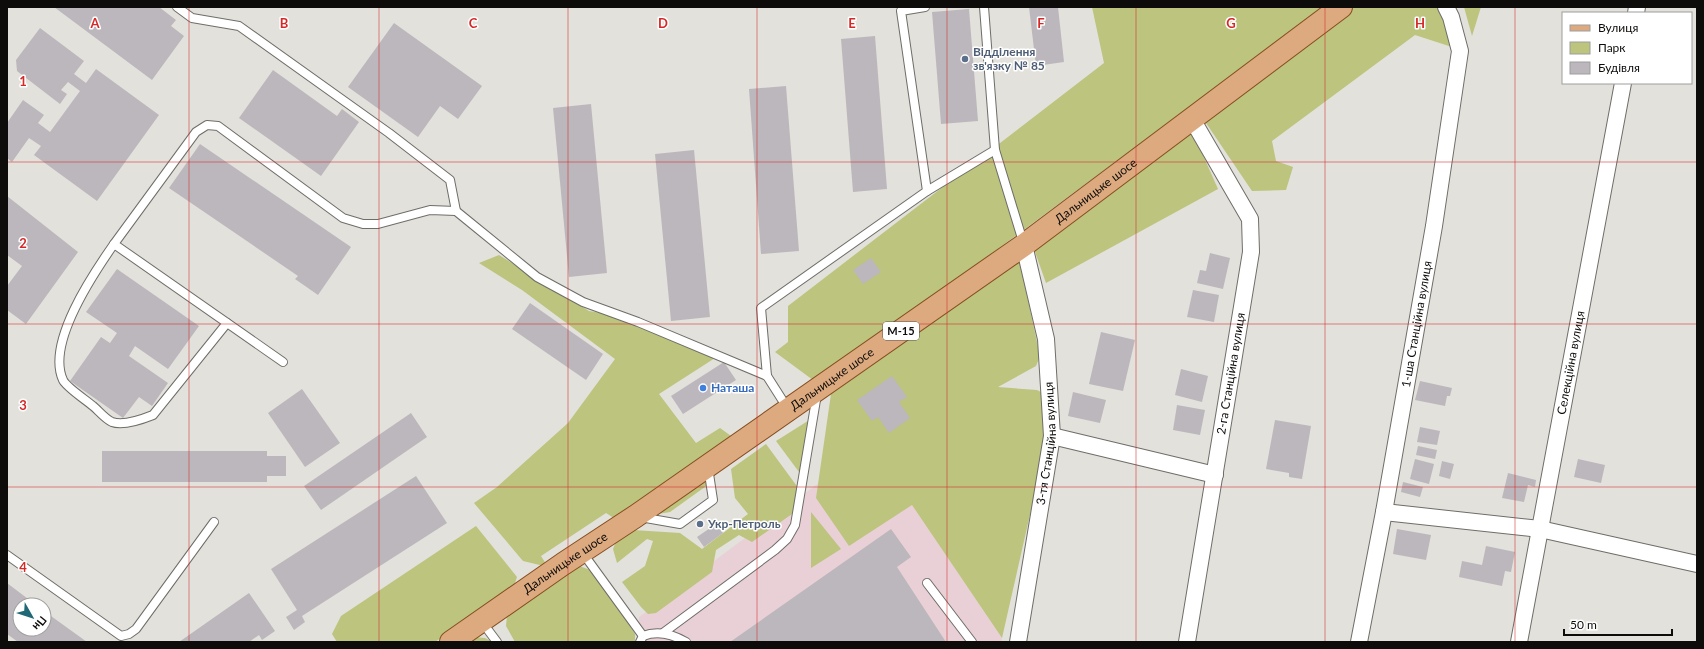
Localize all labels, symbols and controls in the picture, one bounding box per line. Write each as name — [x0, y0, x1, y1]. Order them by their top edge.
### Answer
legend — [1562, 12, 1692, 84]
text: A — [89, 15, 100, 31]
text: B — [280, 15, 289, 31]
text: C — [469, 15, 478, 31]
text: D — [658, 15, 668, 31]
text: E — [848, 15, 856, 31]
text: F — [1037, 15, 1045, 31]
text: G — [1226, 15, 1236, 31]
text: H — [1415, 15, 1425, 31]
text: Вулиця — [1598, 20, 1638, 35]
text: Парк — [1598, 40, 1626, 55]
place label: Відділення зв'язку № 85 — [973, 44, 1045, 73]
marker: Відділення зв'язку № 85 — [960, 54, 970, 64]
text: Будівля — [1598, 60, 1640, 75]
text: 1 — [19, 73, 27, 89]
street label: Дальницьке шосе — [1052, 155, 1140, 226]
text: 2 — [19, 235, 27, 251]
street label: 1-ша Станційна вулиця — [1398, 260, 1435, 389]
street label: Селекційна вулиця — [1553, 309, 1587, 416]
street label: 2-га Станційна вулиця — [1213, 311, 1248, 436]
road number: М-15 — [883, 322, 919, 340]
street label: Дальницьке шосе — [787, 344, 877, 413]
place label: Наташа — [711, 380, 754, 395]
street label: 3-тя Станційна вулиця — [1033, 381, 1059, 506]
marker: Наташа — [698, 383, 708, 393]
text: 3 — [19, 397, 27, 413]
place label: Укр-Петроль — [707, 516, 781, 531]
marker: Укр-Петроль — [695, 519, 705, 529]
street label: Дальницьке шосе — [520, 529, 610, 597]
text: 4 — [19, 559, 27, 575]
north arrow — [12, 597, 52, 637]
scale bar — [1564, 611, 1672, 637]
text: Пн — [31, 614, 50, 633]
text: 50 m — [1570, 617, 1597, 632]

